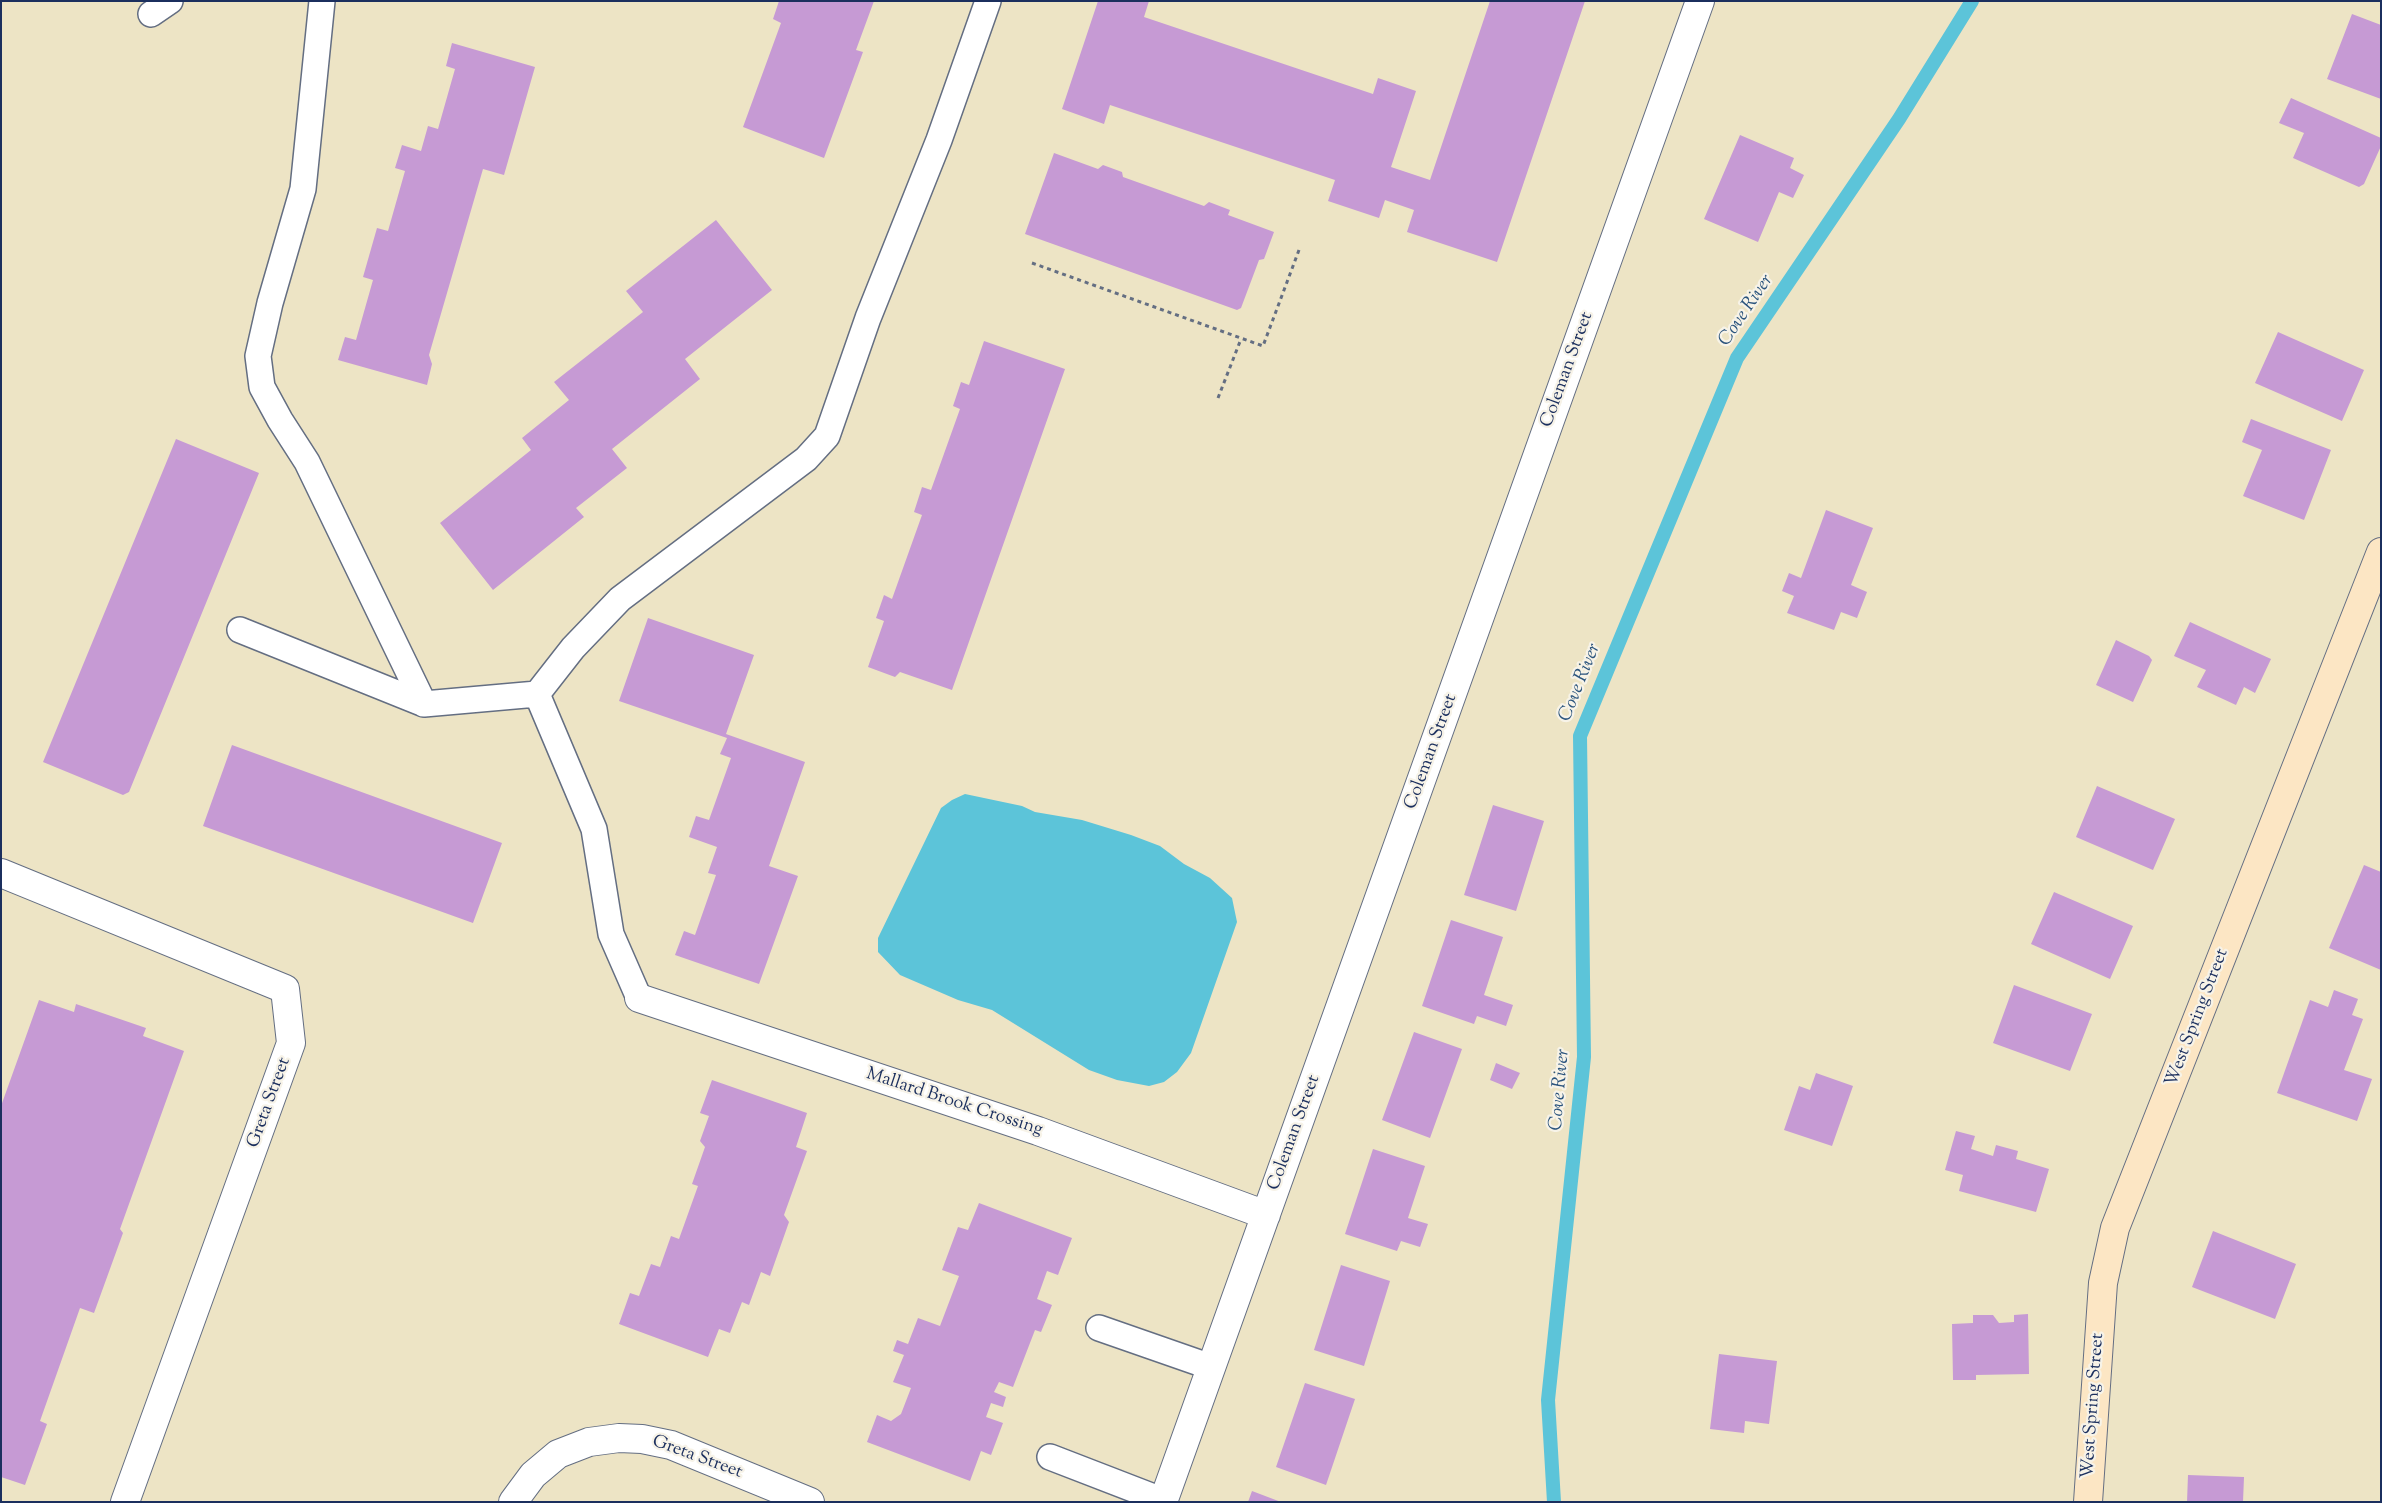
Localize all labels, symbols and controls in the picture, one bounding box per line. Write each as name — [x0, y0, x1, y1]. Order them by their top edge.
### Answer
water label: Cove River — [1715, 271, 1779, 351]
street label: Coleman Street — [1537, 309, 1599, 431]
water label: Cove River — [1555, 641, 1607, 725]
street label: Coleman Street — [1401, 691, 1463, 813]
street label: West Spring Street — [2162, 946, 2234, 1090]
water label: Cove River — [1546, 1048, 1576, 1132]
street label: Greta Street — [244, 1055, 296, 1151]
street label: Mallard Brook Crossing — [863, 1064, 1045, 1142]
street label: Coleman Street — [1264, 1072, 1326, 1194]
street label: West Spring Street — [2078, 1333, 2110, 1479]
street label: Greta Street — [649, 1432, 745, 1484]

